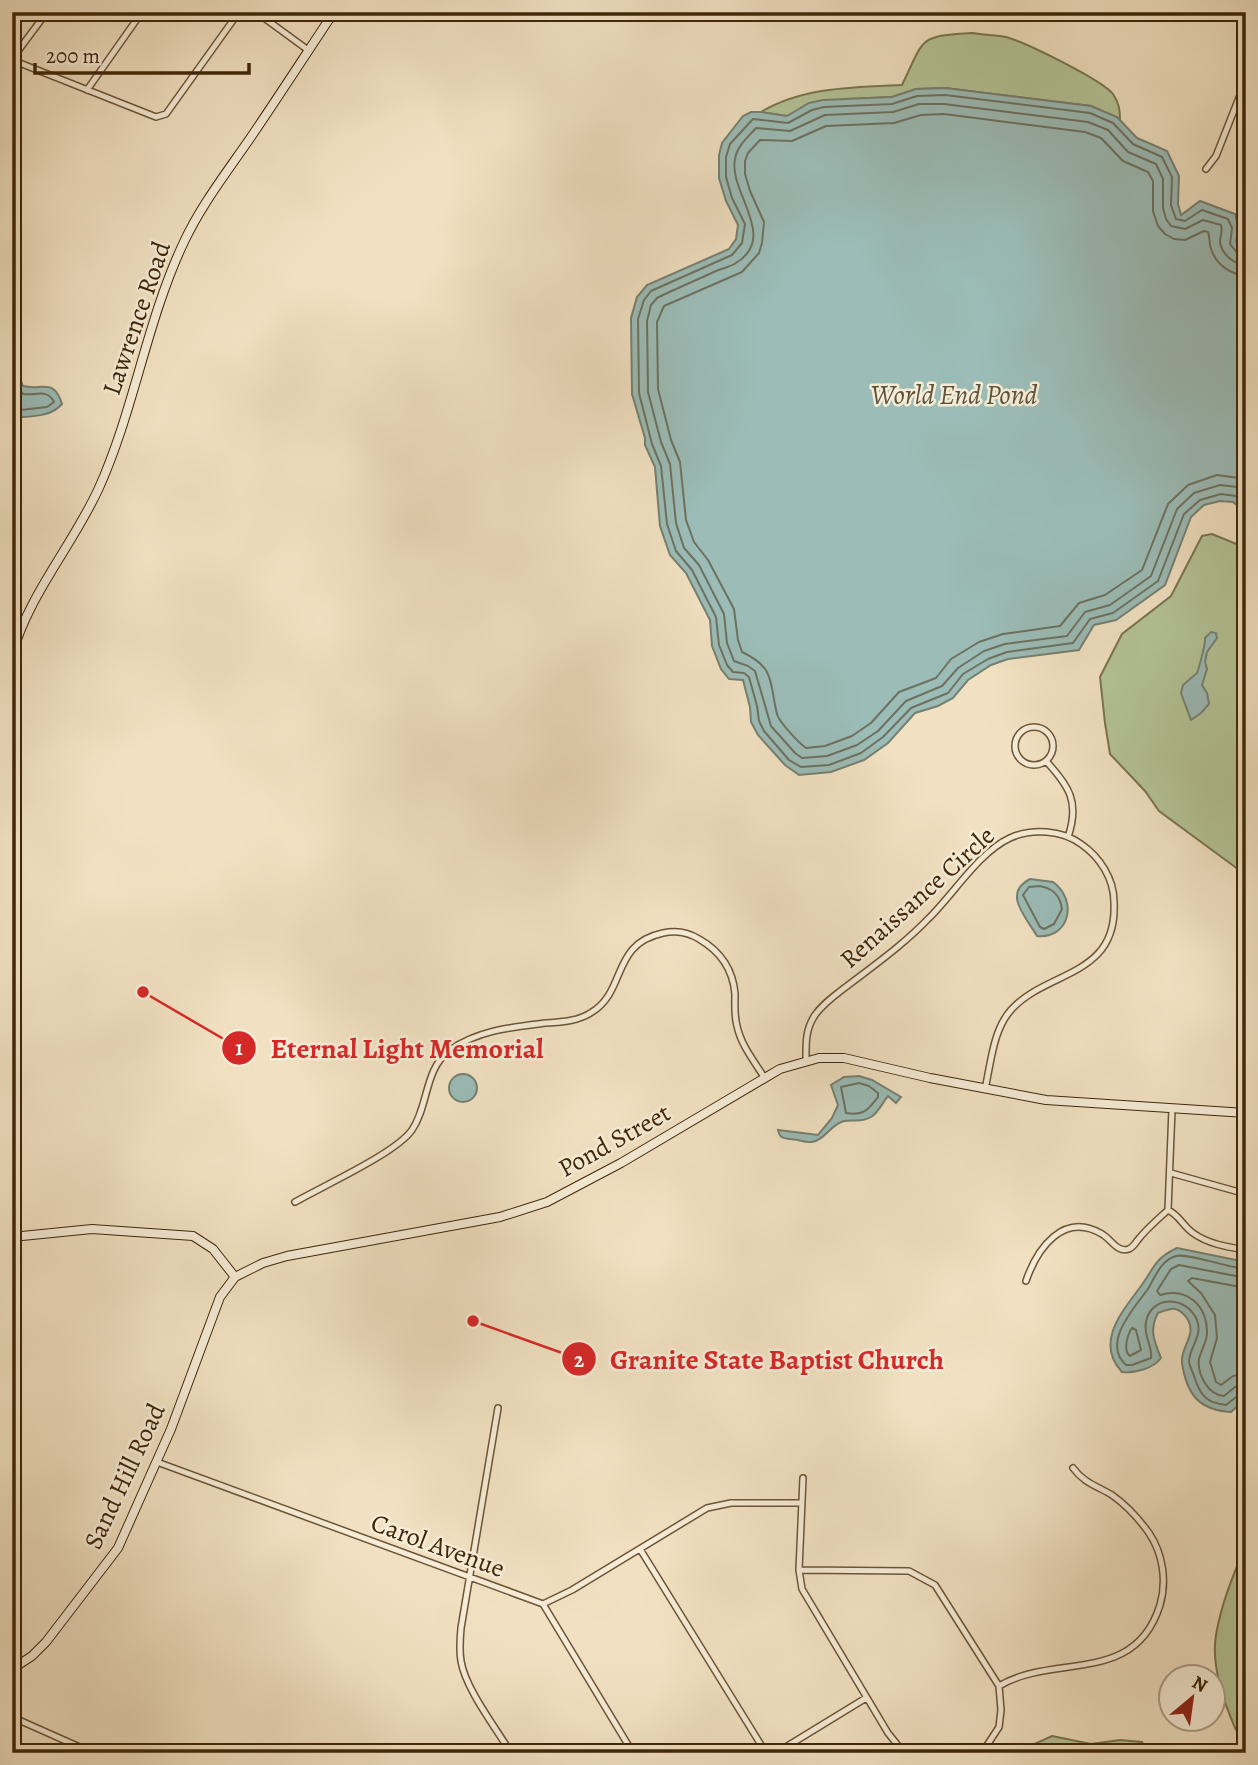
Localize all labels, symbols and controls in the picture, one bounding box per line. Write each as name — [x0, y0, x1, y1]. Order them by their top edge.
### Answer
scale bar — [35, 32, 248, 76]
text: 200 m — [46, 42, 100, 70]
street label: Lawrence Road — [94, 237, 179, 400]
water label: World End Pond — [870, 376, 1038, 414]
street label: Renaissance Circle — [832, 818, 1002, 976]
callout: Eternal Light Memorial — [221, 1023, 558, 1072]
text: Eternal Light Memorial — [270, 1030, 544, 1068]
text: 1 — [235, 1034, 243, 1062]
street label: Pond Street — [552, 1095, 677, 1186]
callout: Granite State Baptist Church — [561, 1335, 958, 1384]
text: Granite State Baptist Church — [610, 1341, 944, 1379]
text: 2 — [574, 1346, 584, 1374]
street label: Sand Hill Road — [75, 1397, 174, 1555]
street label: Carol Avenue — [366, 1505, 510, 1586]
north arrow — [1156, 1664, 1226, 1734]
text: N — [1187, 1669, 1212, 1699]

